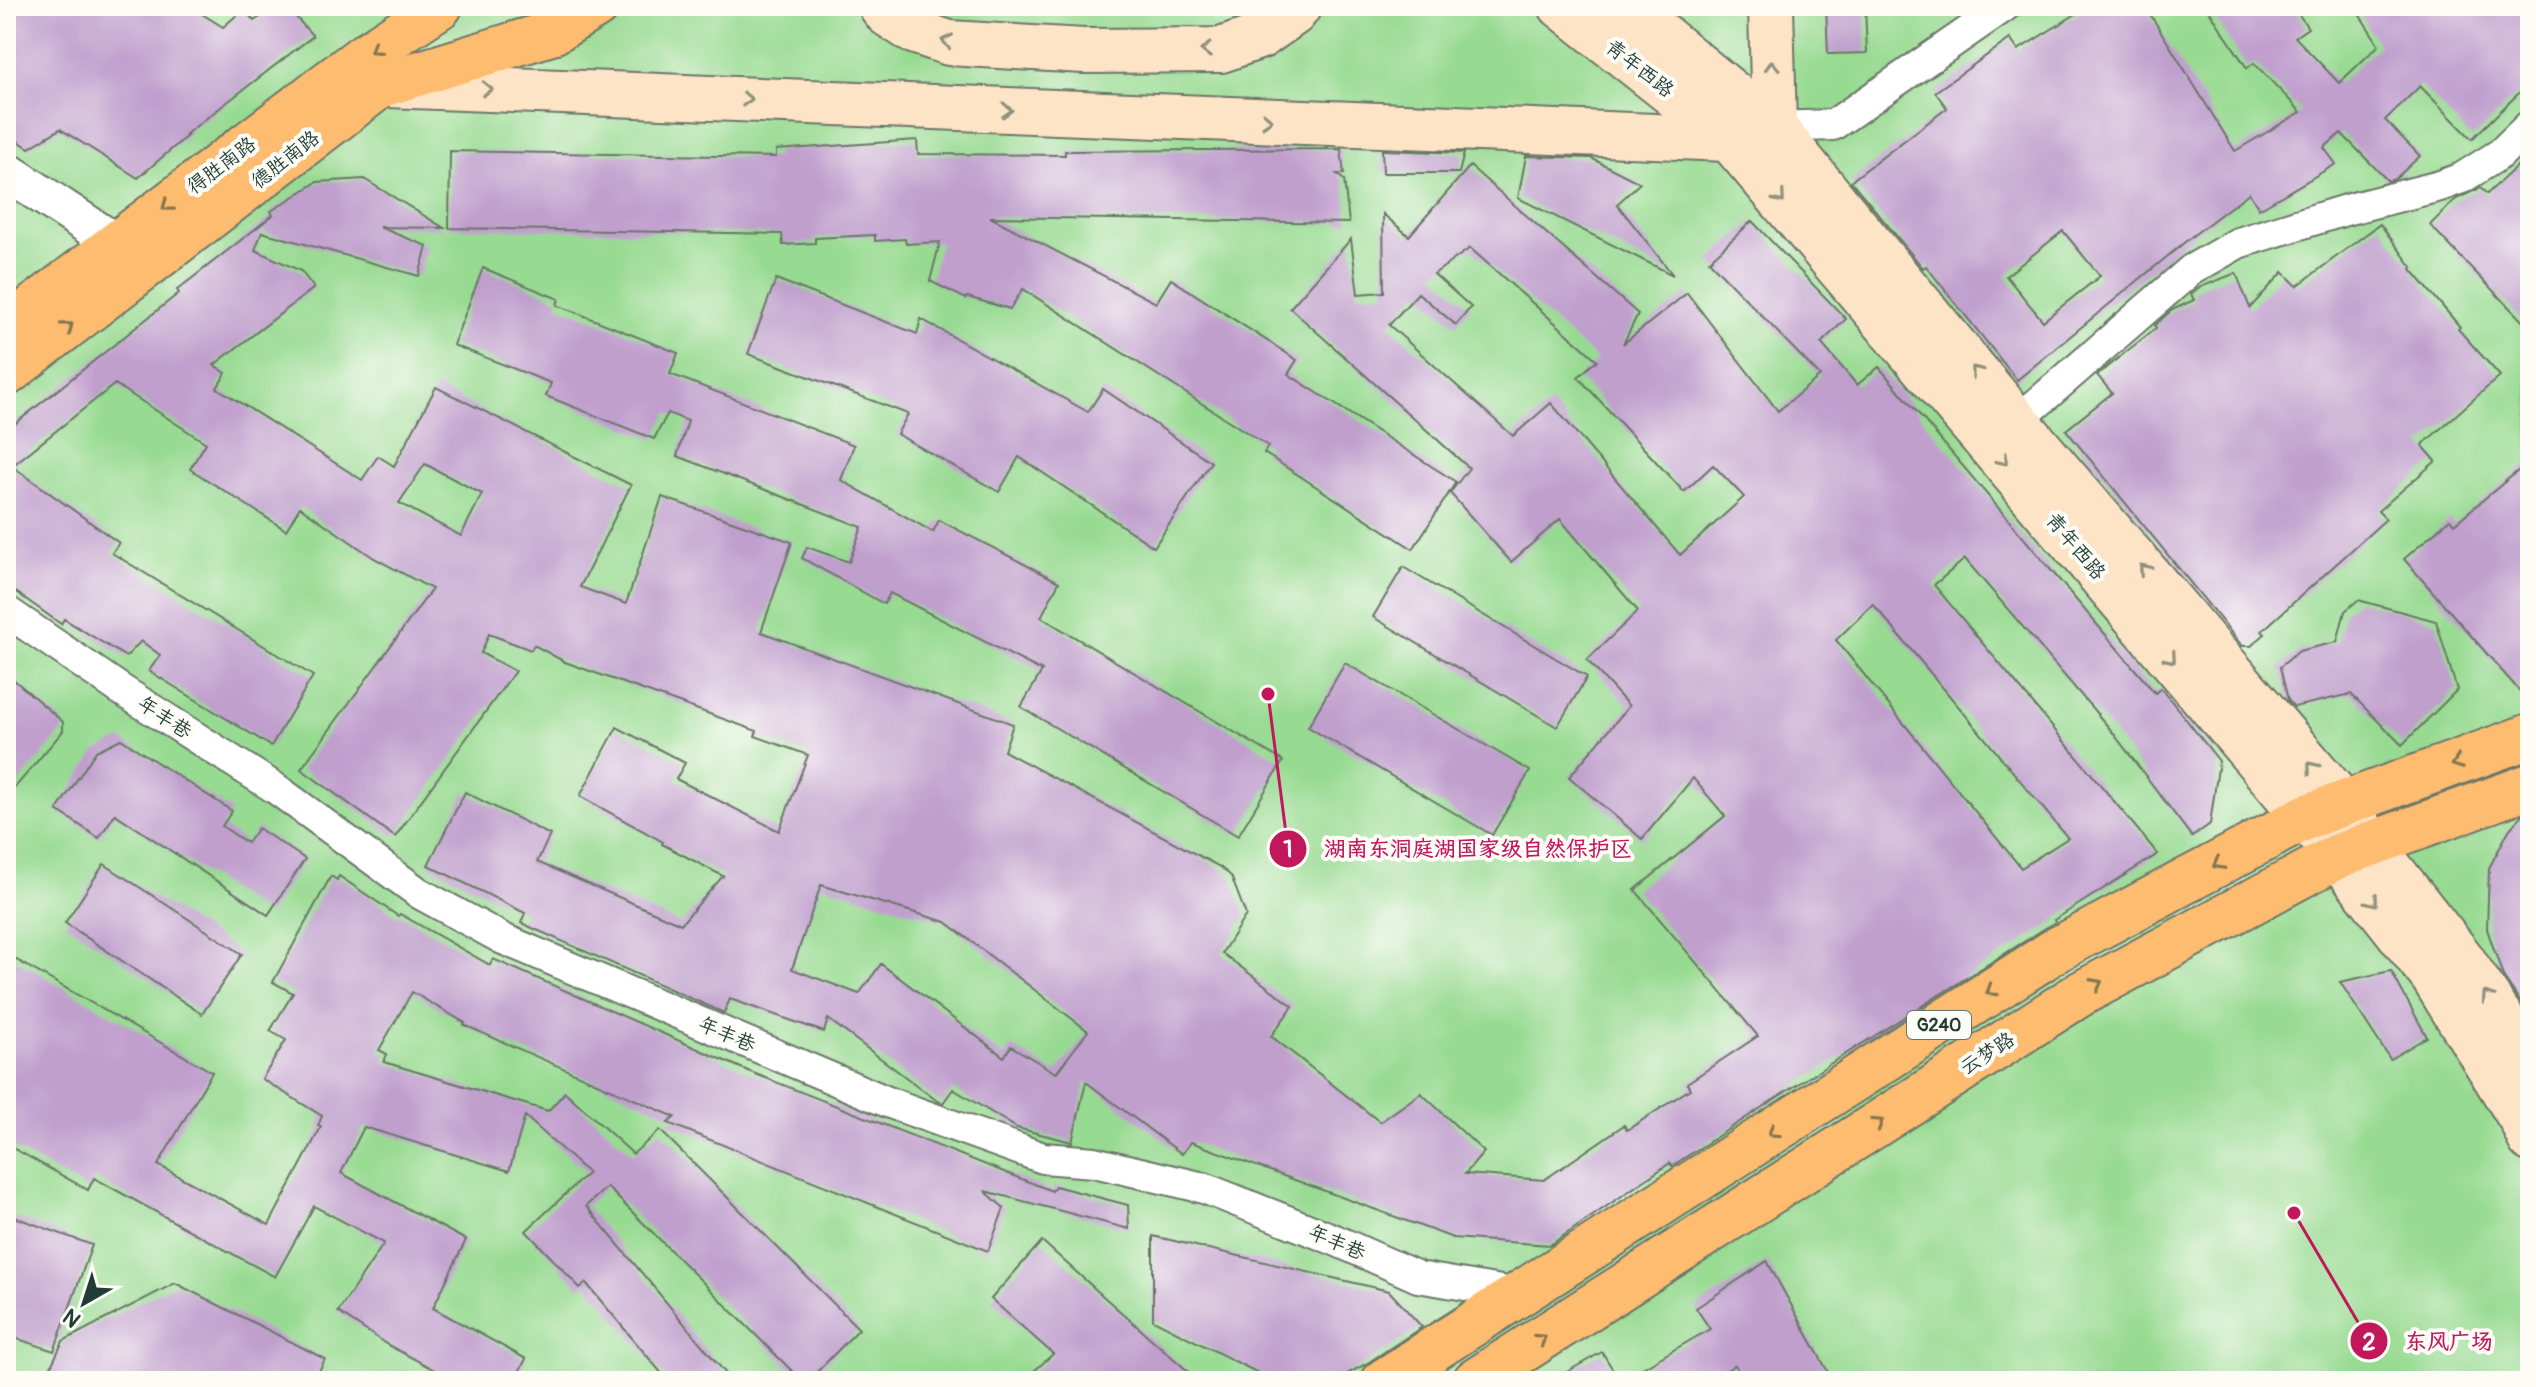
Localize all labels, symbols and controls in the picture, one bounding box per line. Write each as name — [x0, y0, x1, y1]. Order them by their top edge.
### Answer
one-way arrow — [941, 33, 954, 50]
street label: 青年西路 — [1600, 34, 1680, 103]
one-way arrow — [369, 39, 383, 54]
one-way arrow — [1199, 41, 1212, 59]
one-way arrow — [1764, 59, 1781, 72]
one-way arrow — [481, 80, 494, 97]
one-way arrow — [741, 91, 754, 108]
one-way arrow — [1001, 101, 1014, 118]
one-way arrow — [1261, 112, 1274, 129]
street label: 德胜南路 — [246, 124, 325, 194]
street label: 得胜南路 — [182, 131, 262, 199]
one-way arrow — [1770, 189, 1785, 204]
one-way arrow — [161, 196, 176, 210]
one-way arrow — [59, 322, 74, 336]
one-way arrow — [1971, 366, 1986, 380]
one-way arrow — [1993, 451, 2008, 466]
street label: 青年西路 — [2040, 508, 2112, 586]
one-way arrow — [2139, 564, 2154, 579]
one-way arrow — [2161, 649, 2176, 664]
street label: 年丰巷 — [133, 691, 198, 745]
one-way arrow — [2451, 753, 2465, 770]
one-way arrow — [2308, 762, 2322, 777]
callout: 湖南东洞庭湖国家级自然保护区 — [1268, 826, 1648, 872]
text: 1 — [1283, 835, 1293, 864]
text: 湖南东洞庭湖国家级自然保护区 — [1324, 835, 1632, 863]
one-way arrow — [2211, 854, 2226, 869]
one-way arrow — [2364, 892, 2378, 907]
one-way arrow — [2089, 979, 2104, 994]
one-way arrow — [1986, 982, 2000, 997]
one-way arrow — [2481, 991, 2496, 1005]
street label: 年丰巷 — [694, 1011, 760, 1058]
road number: G240 — [1907, 1011, 1971, 1039]
street label: 云梦路 — [1955, 1026, 2020, 1080]
one-way arrow — [1869, 1118, 1883, 1133]
one-way arrow — [1767, 1122, 1781, 1137]
street label: 年丰巷 — [1304, 1219, 1370, 1266]
north arrow — [44, 1263, 124, 1343]
text: N — [57, 1302, 87, 1333]
callout: 东风广场 — [2349, 1318, 2509, 1364]
text: 2 — [2362, 1328, 2376, 1357]
text: 东风广场 — [2405, 1328, 2493, 1356]
one-way arrow — [1532, 1333, 1546, 1348]

